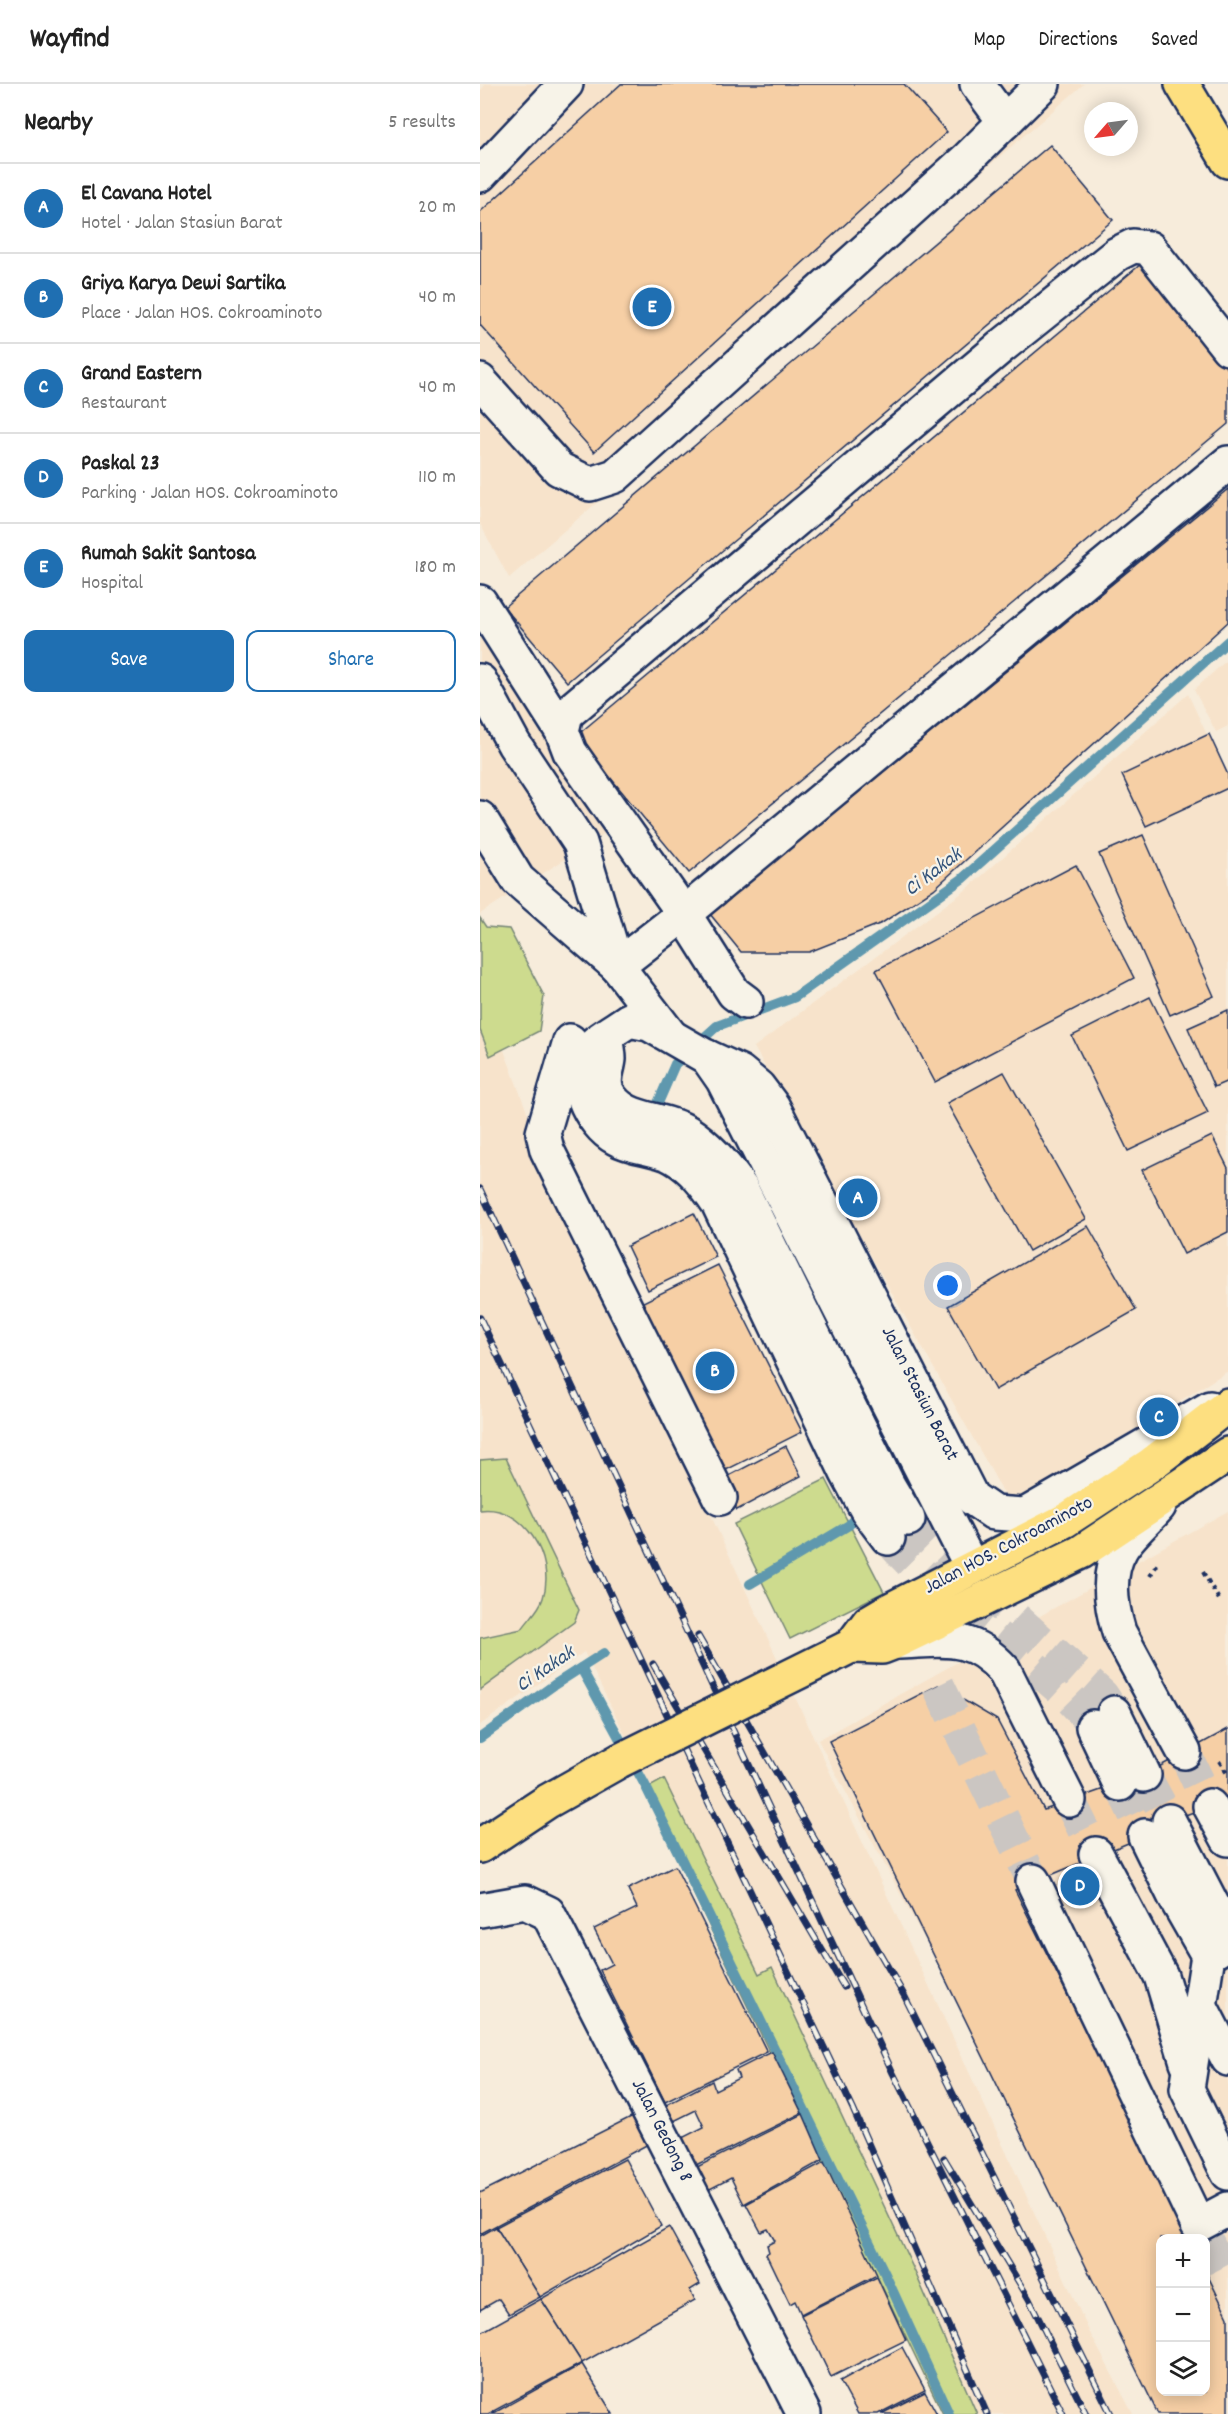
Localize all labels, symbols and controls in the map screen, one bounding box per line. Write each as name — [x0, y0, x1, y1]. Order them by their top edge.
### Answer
text: Wayfind — [30, 21, 110, 61]
text: Map — [974, 26, 1005, 56]
text: Directions — [1038, 26, 1118, 56]
text: Saved — [1151, 26, 1198, 56]
north arrow — [1084, 102, 1138, 156]
text: Nearby — [24, 105, 92, 142]
text: 5 results — [388, 109, 456, 137]
text: El Cavana Hotel — [81, 179, 212, 210]
text: A — [38, 194, 49, 222]
text: 20 m — [418, 194, 456, 222]
text: Hotel · Jalan Stasiun Barat — [81, 210, 283, 238]
text: Griya Karya Dewi Sartika — [81, 269, 285, 300]
text: B — [39, 284, 48, 312]
text: 40 m — [418, 284, 456, 312]
pin: E — [632, 284, 672, 330]
text: Place · Jalan HOS. Cokroaminoto — [81, 300, 322, 328]
text: Grand Eastern — [81, 359, 202, 390]
text: C — [39, 374, 48, 402]
text: 40 m — [418, 374, 456, 402]
text: Restaurant — [81, 390, 167, 418]
text: Paskal 23 — [81, 449, 160, 480]
text: D — [38, 464, 49, 492]
text: 110 m — [418, 464, 456, 492]
text: Parking · Jalan HOS. Cokroaminoto — [81, 480, 338, 508]
text: Rumah Sakit Santosa — [81, 539, 256, 570]
text: E — [39, 554, 48, 582]
text: 180 m — [414, 554, 456, 582]
text: Hospital — [81, 570, 143, 598]
button: Save — [24, 630, 234, 692]
button: Share — [246, 630, 456, 692]
water label: Ci Kakak — [899, 840, 971, 905]
pin: A — [838, 1176, 878, 1220]
your location — [933, 1271, 962, 1300]
street label: Jalan Stasiun Barat — [873, 1322, 965, 1466]
pin: B — [696, 1348, 734, 1394]
pin: C — [1140, 1394, 1178, 1440]
street label: Jalan HOS. Cokroaminoto — [920, 1490, 1098, 1602]
water label: Ci Kakak — [510, 1638, 584, 1701]
pin: D — [1060, 1864, 1100, 1908]
street label: Jalan Gedong 8 — [623, 2075, 699, 2187]
map controls — [1156, 2234, 1210, 2396]
button: + — [1156, 2234, 1210, 2288]
button: − — [1156, 2288, 1210, 2342]
button: layers — [1156, 2342, 1210, 2396]

